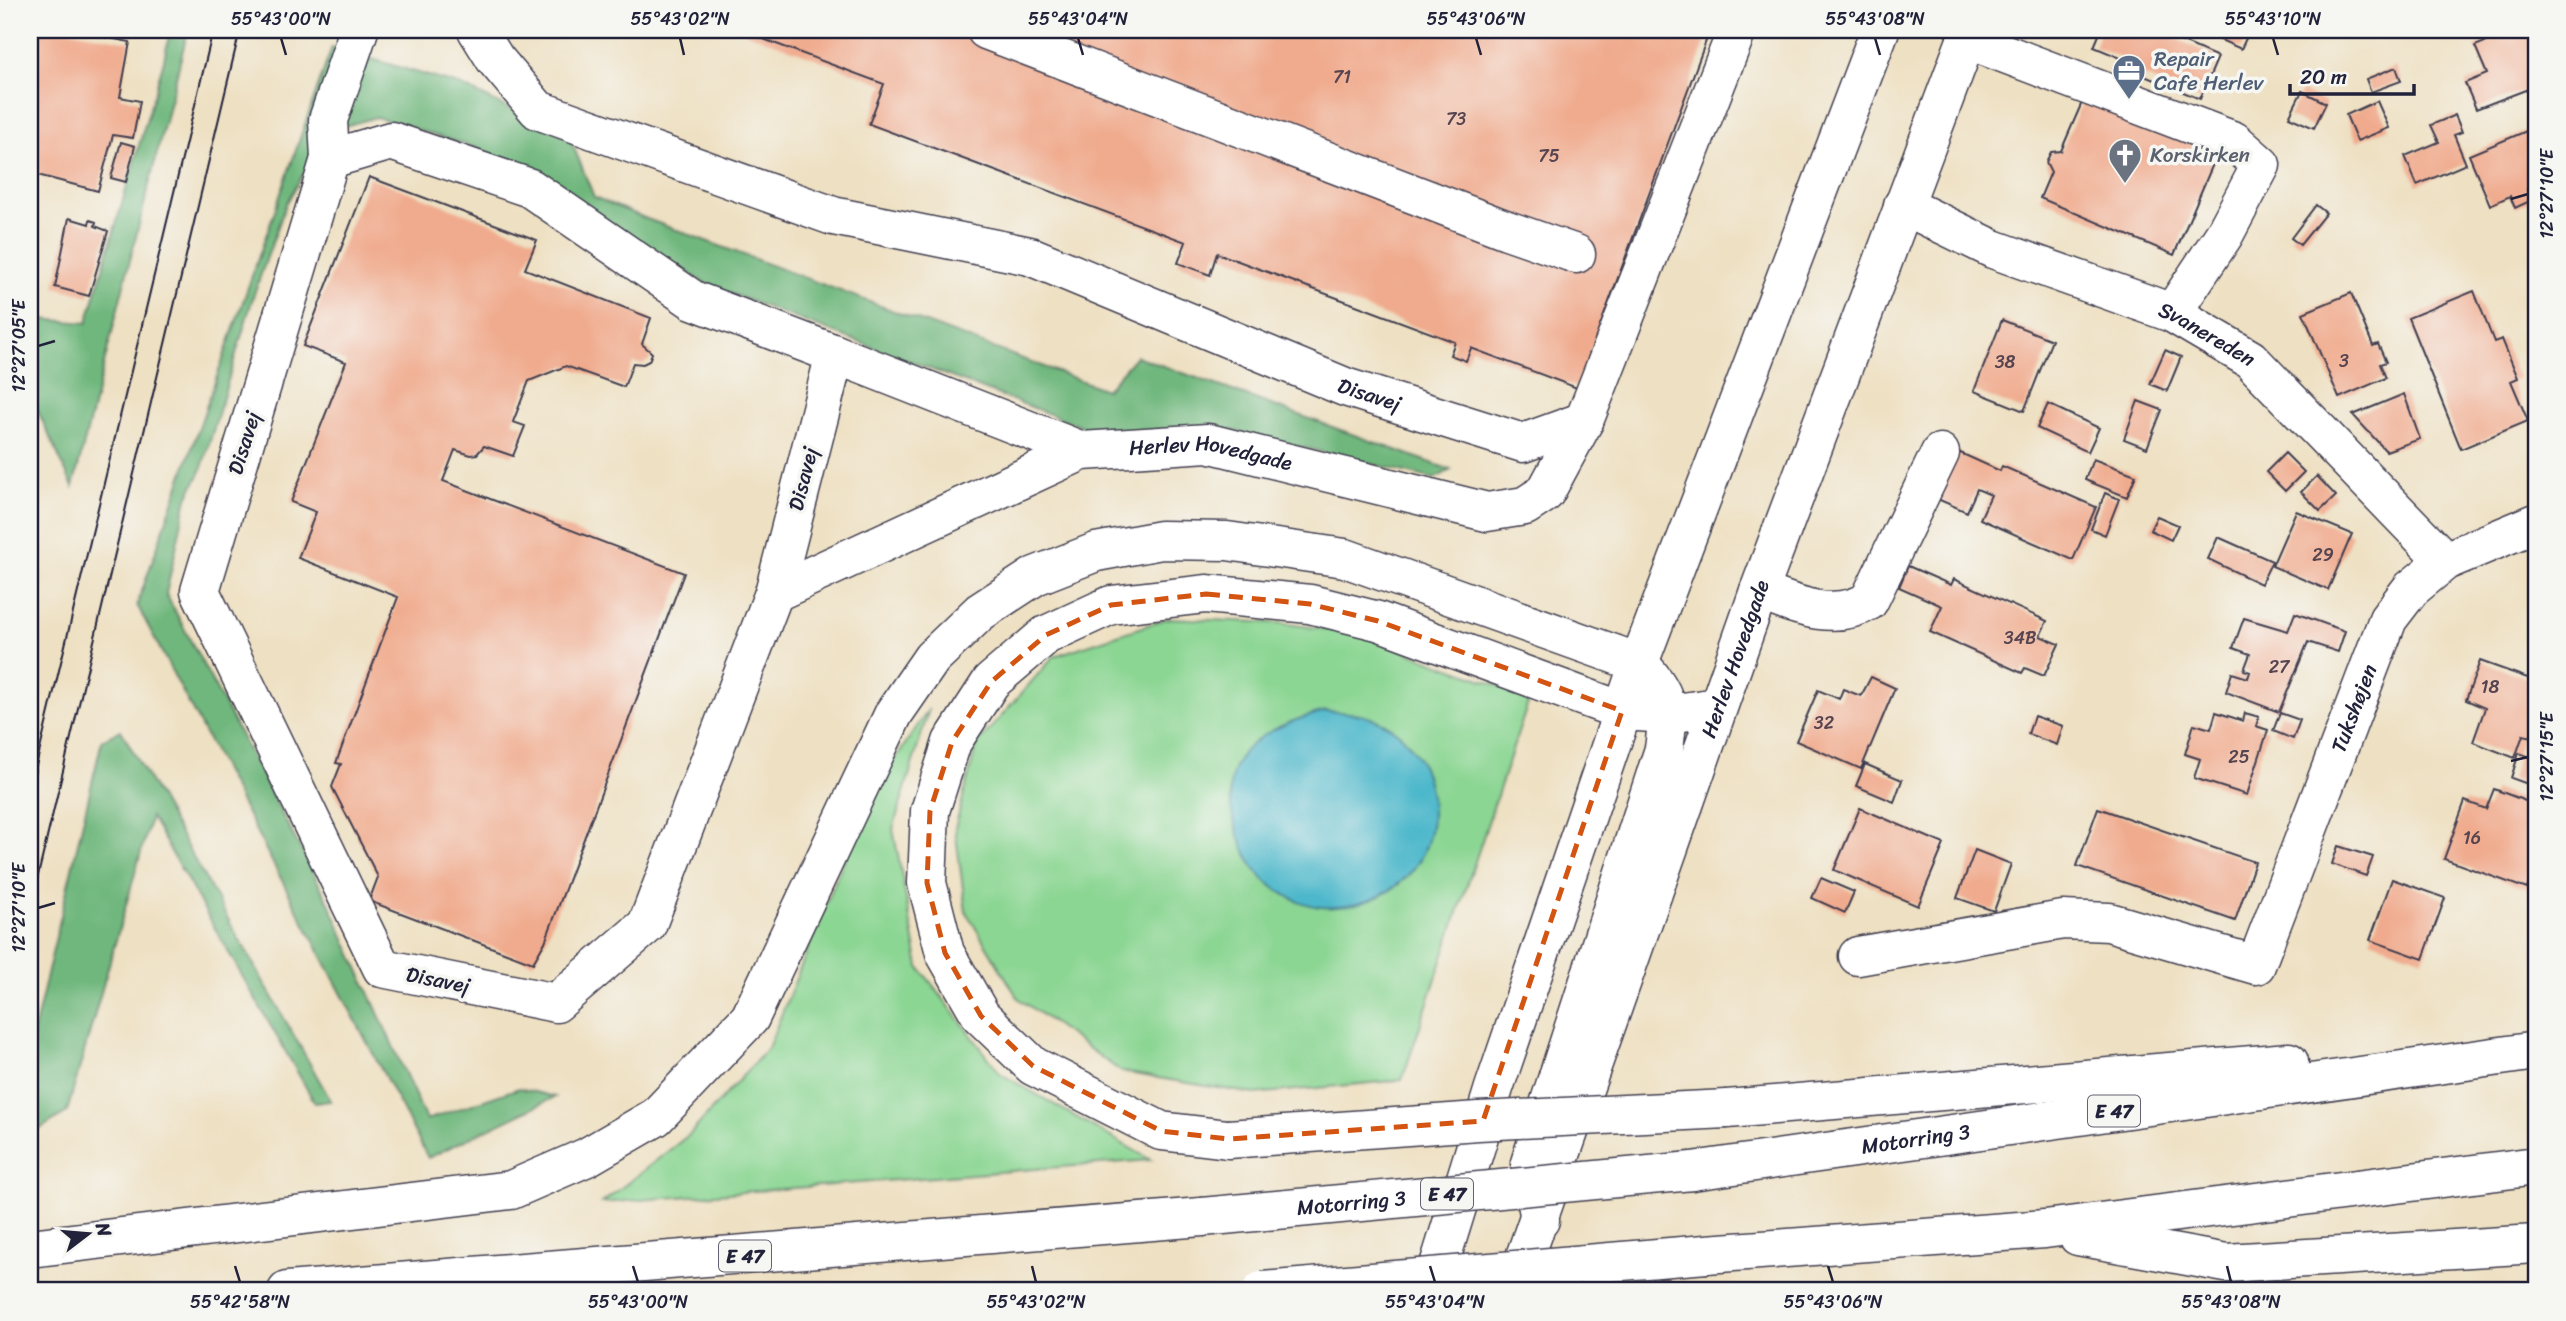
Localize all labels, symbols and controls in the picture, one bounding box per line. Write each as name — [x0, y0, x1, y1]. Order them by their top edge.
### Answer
text: 55°43'00"N — [231, 3, 332, 35]
text: 55°43'02"N — [630, 3, 730, 35]
text: 55°43'04"N — [1028, 3, 1129, 35]
text: 55°43'06"N — [1426, 3, 1526, 35]
text: 55°43'08"N — [1825, 3, 1925, 35]
text: 55°43'10"N — [2225, 3, 2322, 35]
place label: Repair Cafe Herlev — [2154, 40, 2265, 102]
office icon: Repair Cafe Herlev — [2110, 52, 2148, 101]
scale bar — [2290, 52, 2414, 96]
text: 20 m — [2300, 58, 2347, 96]
house number: 71 — [1333, 61, 1351, 93]
house number: 73 — [1446, 103, 1466, 135]
church icon: Korskirken — [2106, 136, 2144, 185]
place label: Korskirken — [2150, 136, 2250, 174]
house number: 75 — [1538, 140, 1560, 172]
text: 12°27'10"E — [2531, 148, 2563, 239]
street label: Svanereden — [2153, 291, 2263, 377]
text: 12°27'05"E — [3, 298, 35, 393]
house number: 3 — [2339, 345, 2349, 377]
house number: 38 — [1995, 346, 2016, 378]
street label: Disavej — [1331, 367, 1407, 423]
street label: Disavej — [216, 406, 272, 479]
street label: Herlev Hovedgade — [1128, 424, 1296, 482]
street label: Disavej — [777, 442, 829, 515]
house number: 29 — [2312, 539, 2334, 571]
street label: Herlev Hovedgade — [1690, 574, 1781, 743]
house number: 34B — [2004, 622, 2036, 654]
house number: 27 — [2269, 651, 2291, 683]
street label: Tukshøjen — [2320, 658, 2388, 758]
house number: 18 — [2481, 671, 2499, 703]
house number: 32 — [1814, 707, 1834, 739]
text: 12°27'15"E — [2531, 711, 2563, 802]
house number: 25 — [2228, 741, 2250, 773]
house number: 16 — [2463, 822, 2481, 854]
text: 12°27'10"E — [3, 862, 35, 953]
street label: Disavej — [403, 955, 474, 1005]
road number: E 47 — [2088, 1096, 2140, 1126]
street label: Motorring 3 — [1859, 1113, 1973, 1166]
road number: E 47 — [1421, 1178, 1473, 1210]
street label: Motorring 3 — [1295, 1179, 1408, 1227]
north arrow — [52, 1198, 122, 1268]
text: N — [86, 1218, 122, 1241]
road number: E 47 — [719, 1240, 771, 1272]
text: 55°42'58"N — [190, 1286, 290, 1318]
text: 55°43'00"N — [588, 1286, 689, 1318]
text: 55°43'02"N — [986, 1286, 1086, 1318]
text: 55°43'04"N — [1385, 1286, 1486, 1318]
text: 55°43'06"N — [1783, 1286, 1883, 1318]
text: 55°43'08"N — [2181, 1286, 2281, 1318]

